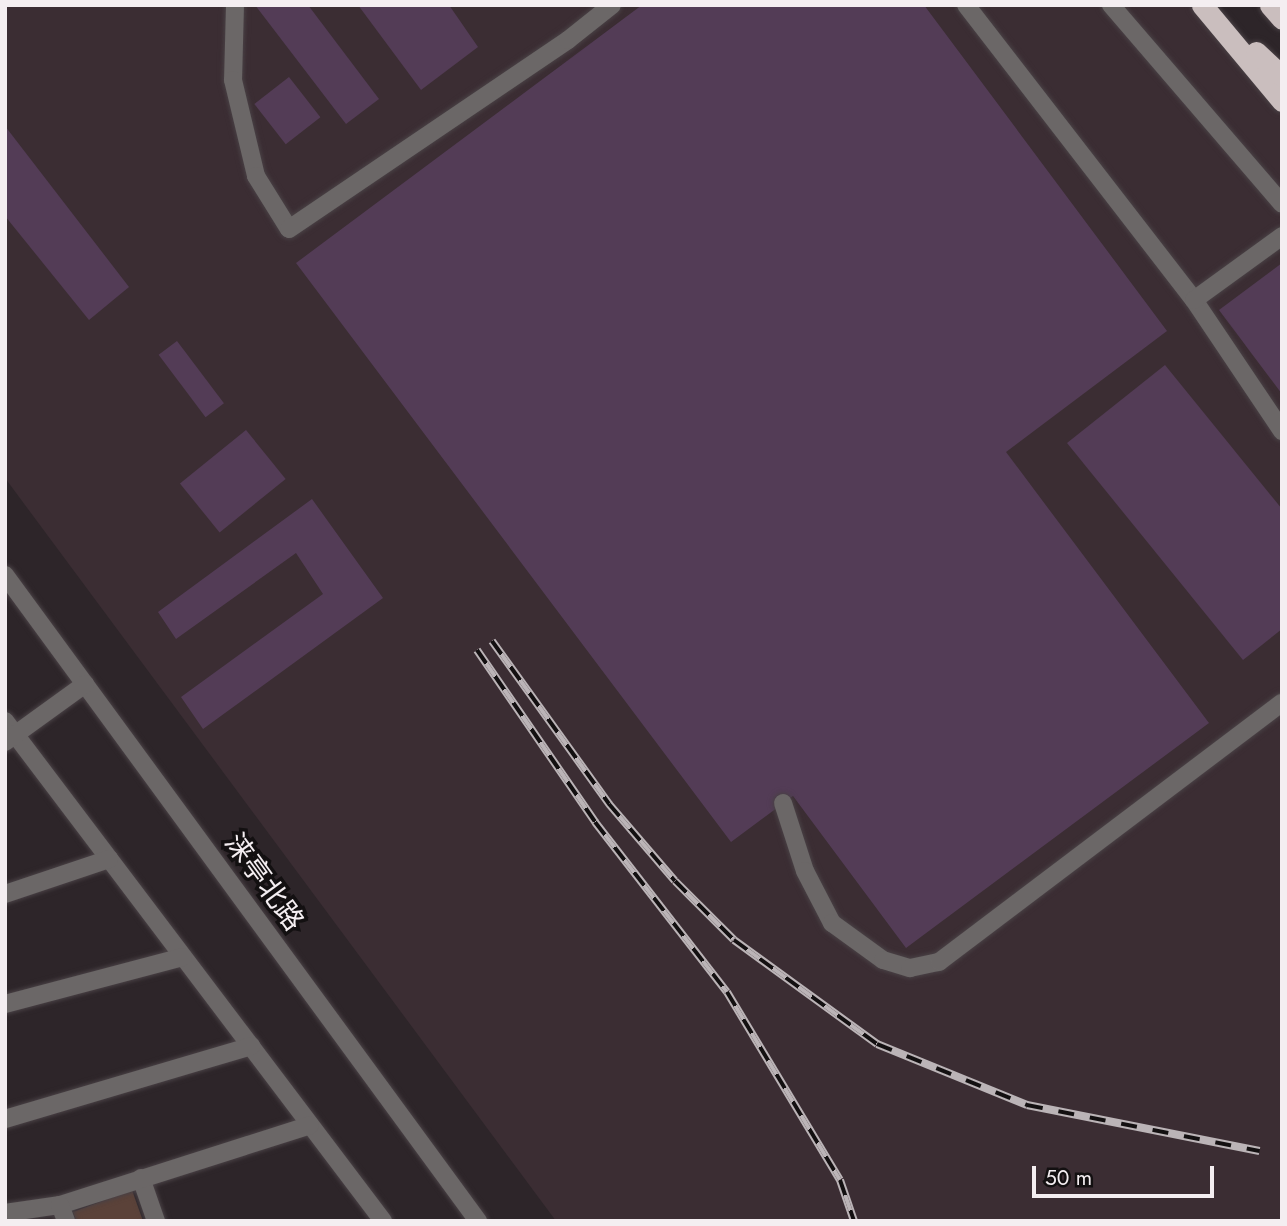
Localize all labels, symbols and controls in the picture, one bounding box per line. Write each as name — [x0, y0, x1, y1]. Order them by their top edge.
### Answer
street label: 涞亭北路 — [217, 827, 311, 937]
scale bar — [1035, 1152, 1217, 1196]
text: 50 m — [1045, 1163, 1092, 1193]

